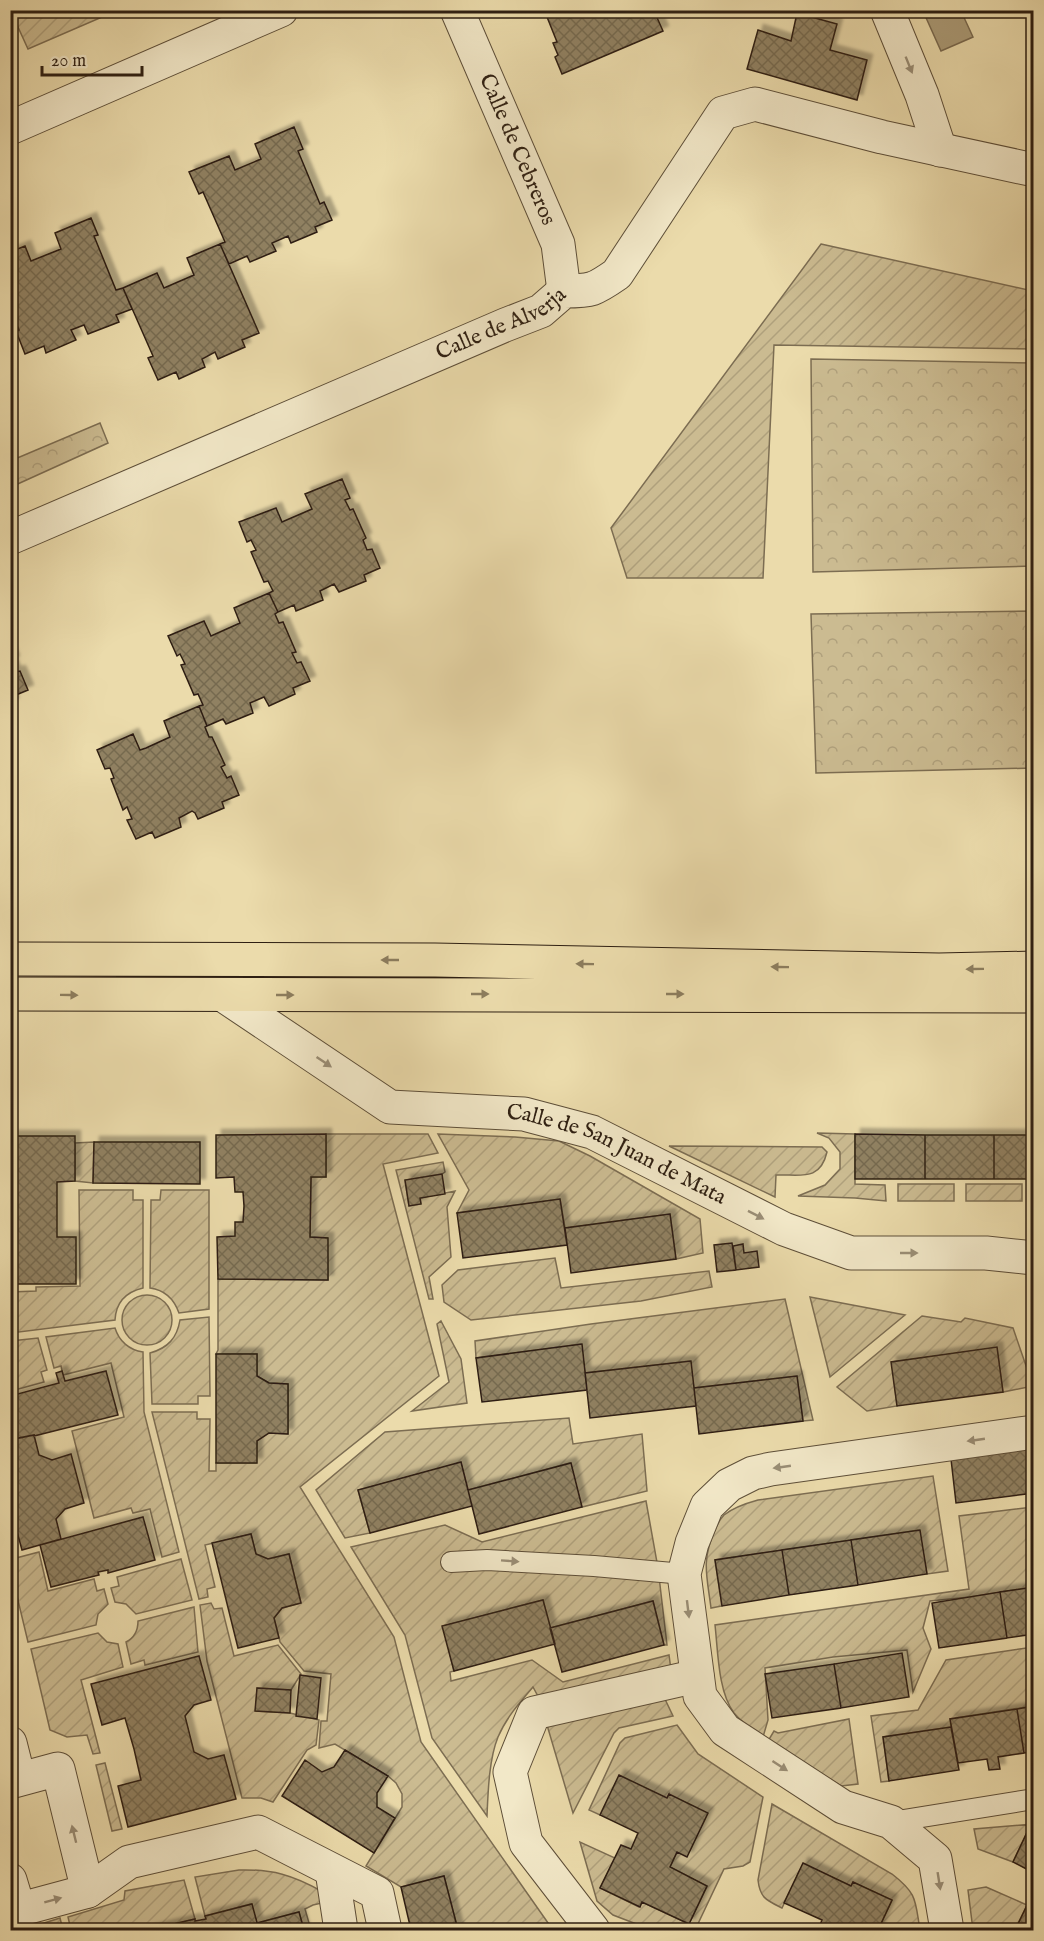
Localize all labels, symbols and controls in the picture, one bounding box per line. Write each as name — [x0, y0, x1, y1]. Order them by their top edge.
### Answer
scale bar — [42, 39, 142, 77]
text: 20 m — [51, 50, 86, 73]
one-way arrow — [904, 56, 914, 74]
street label: Calle de Cebreros — [472, 70, 562, 230]
street label: Calle de Alverja — [432, 281, 573, 367]
one-way arrow — [381, 955, 400, 965]
one-way arrow — [576, 959, 595, 968]
one-way arrow — [771, 962, 790, 972]
one-way arrow — [966, 964, 985, 974]
one-way arrow — [470, 989, 489, 999]
one-way arrow — [665, 989, 684, 999]
one-way arrow — [59, 990, 78, 999]
one-way arrow — [275, 990, 294, 1000]
one-way arrow — [315, 1057, 332, 1068]
street label: Calle de San Juan de Mata — [506, 1099, 731, 1212]
one-way arrow — [747, 1210, 764, 1219]
one-way arrow — [900, 1248, 919, 1258]
one-way arrow — [966, 1436, 985, 1445]
one-way arrow — [773, 1462, 792, 1472]
one-way arrow — [500, 1557, 519, 1566]
one-way arrow — [684, 1600, 693, 1619]
one-way arrow — [771, 1760, 787, 1772]
one-way arrow — [69, 1825, 79, 1843]
one-way arrow — [935, 1871, 944, 1890]
one-way arrow — [44, 1895, 63, 1905]

